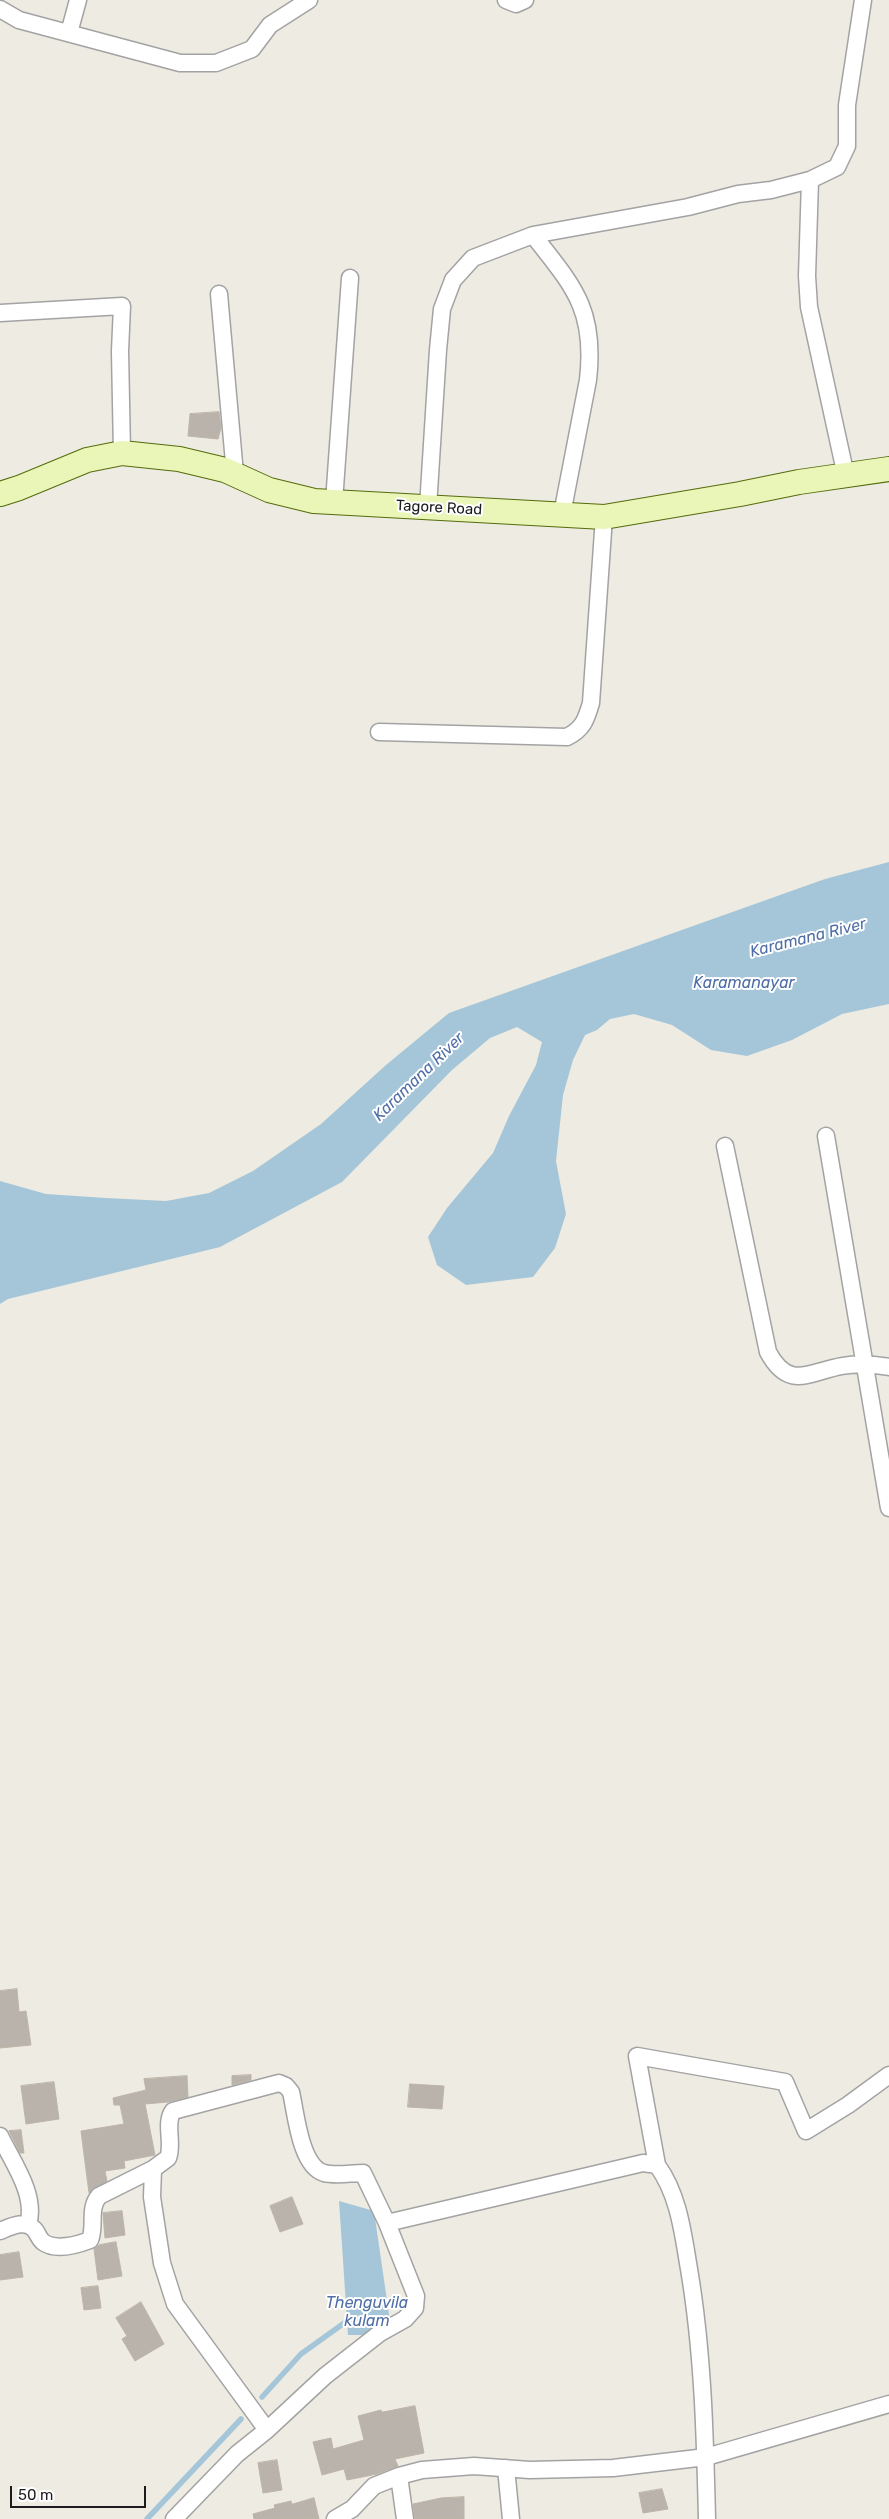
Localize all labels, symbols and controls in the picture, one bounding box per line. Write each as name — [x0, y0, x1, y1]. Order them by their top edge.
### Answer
street label: Tagore Road — [395, 497, 483, 519]
water label: Karamana River — [748, 914, 868, 962]
water label: Karamanayar — [693, 973, 795, 993]
water label: Karamana River — [370, 1029, 468, 1125]
water label: Thenguvila kulam — [326, 2293, 408, 2331]
scale bar — [12, 2476, 149, 2508]
text: 50 m — [18, 2486, 53, 2504]

